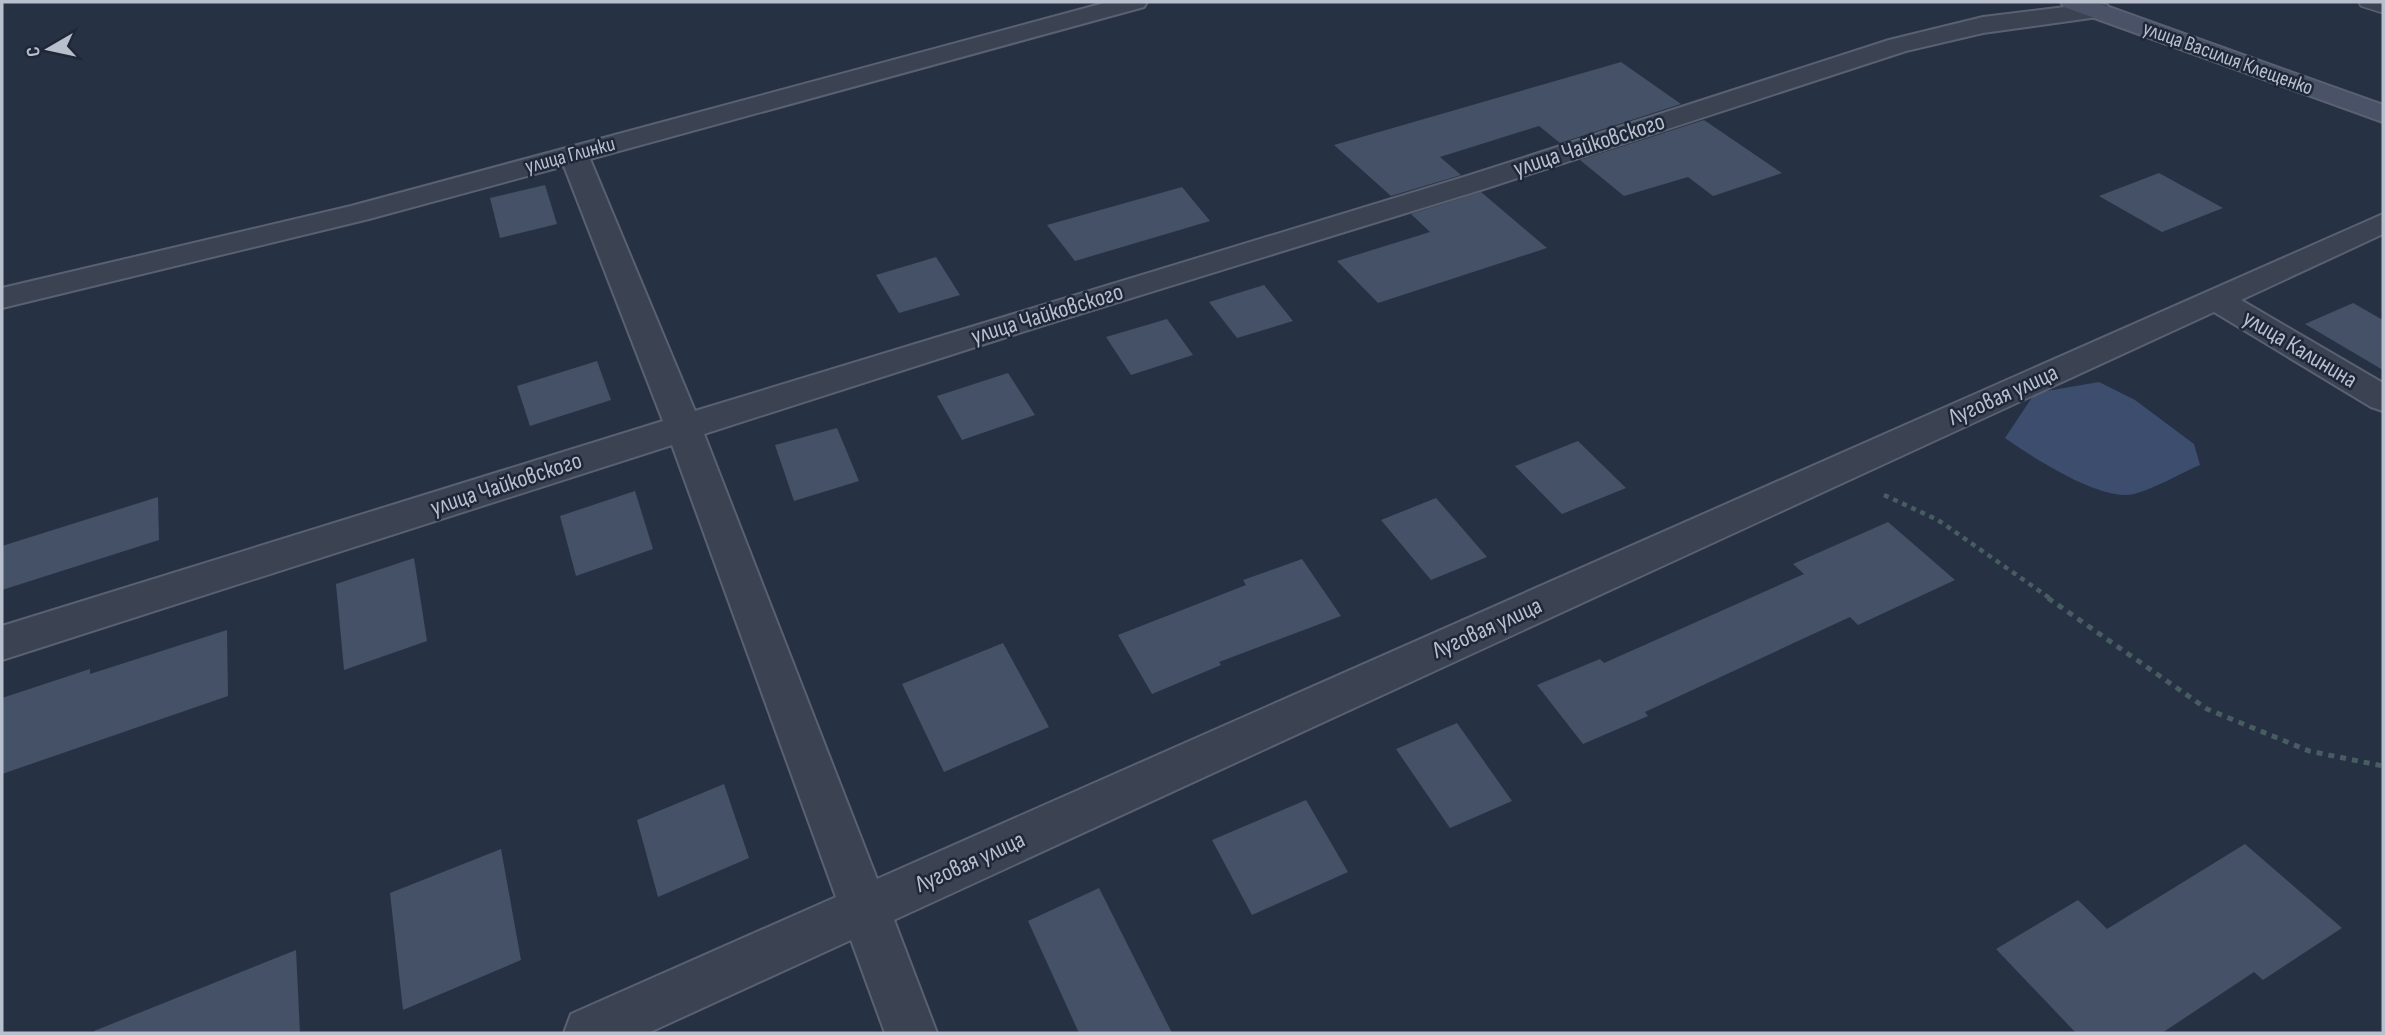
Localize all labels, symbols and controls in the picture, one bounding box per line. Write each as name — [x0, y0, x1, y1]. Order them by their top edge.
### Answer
north arrow — [14, 14, 84, 84]
street label: улица Василия Клещенко — [2140, 16, 2316, 100]
text: С — [22, 45, 46, 58]
street label: улица Чайковского — [1510, 107, 1668, 183]
street label: улица Глинки — [522, 131, 618, 179]
street label: улица Чайковского — [967, 277, 1127, 351]
street label: улица Калинина — [2238, 304, 2362, 394]
street label: Луговая улица — [1943, 358, 2062, 432]
street label: улица Чайковского — [427, 446, 585, 522]
street label: Луговая улица — [1427, 591, 1546, 665]
street label: Луговая улица — [910, 825, 1029, 899]

